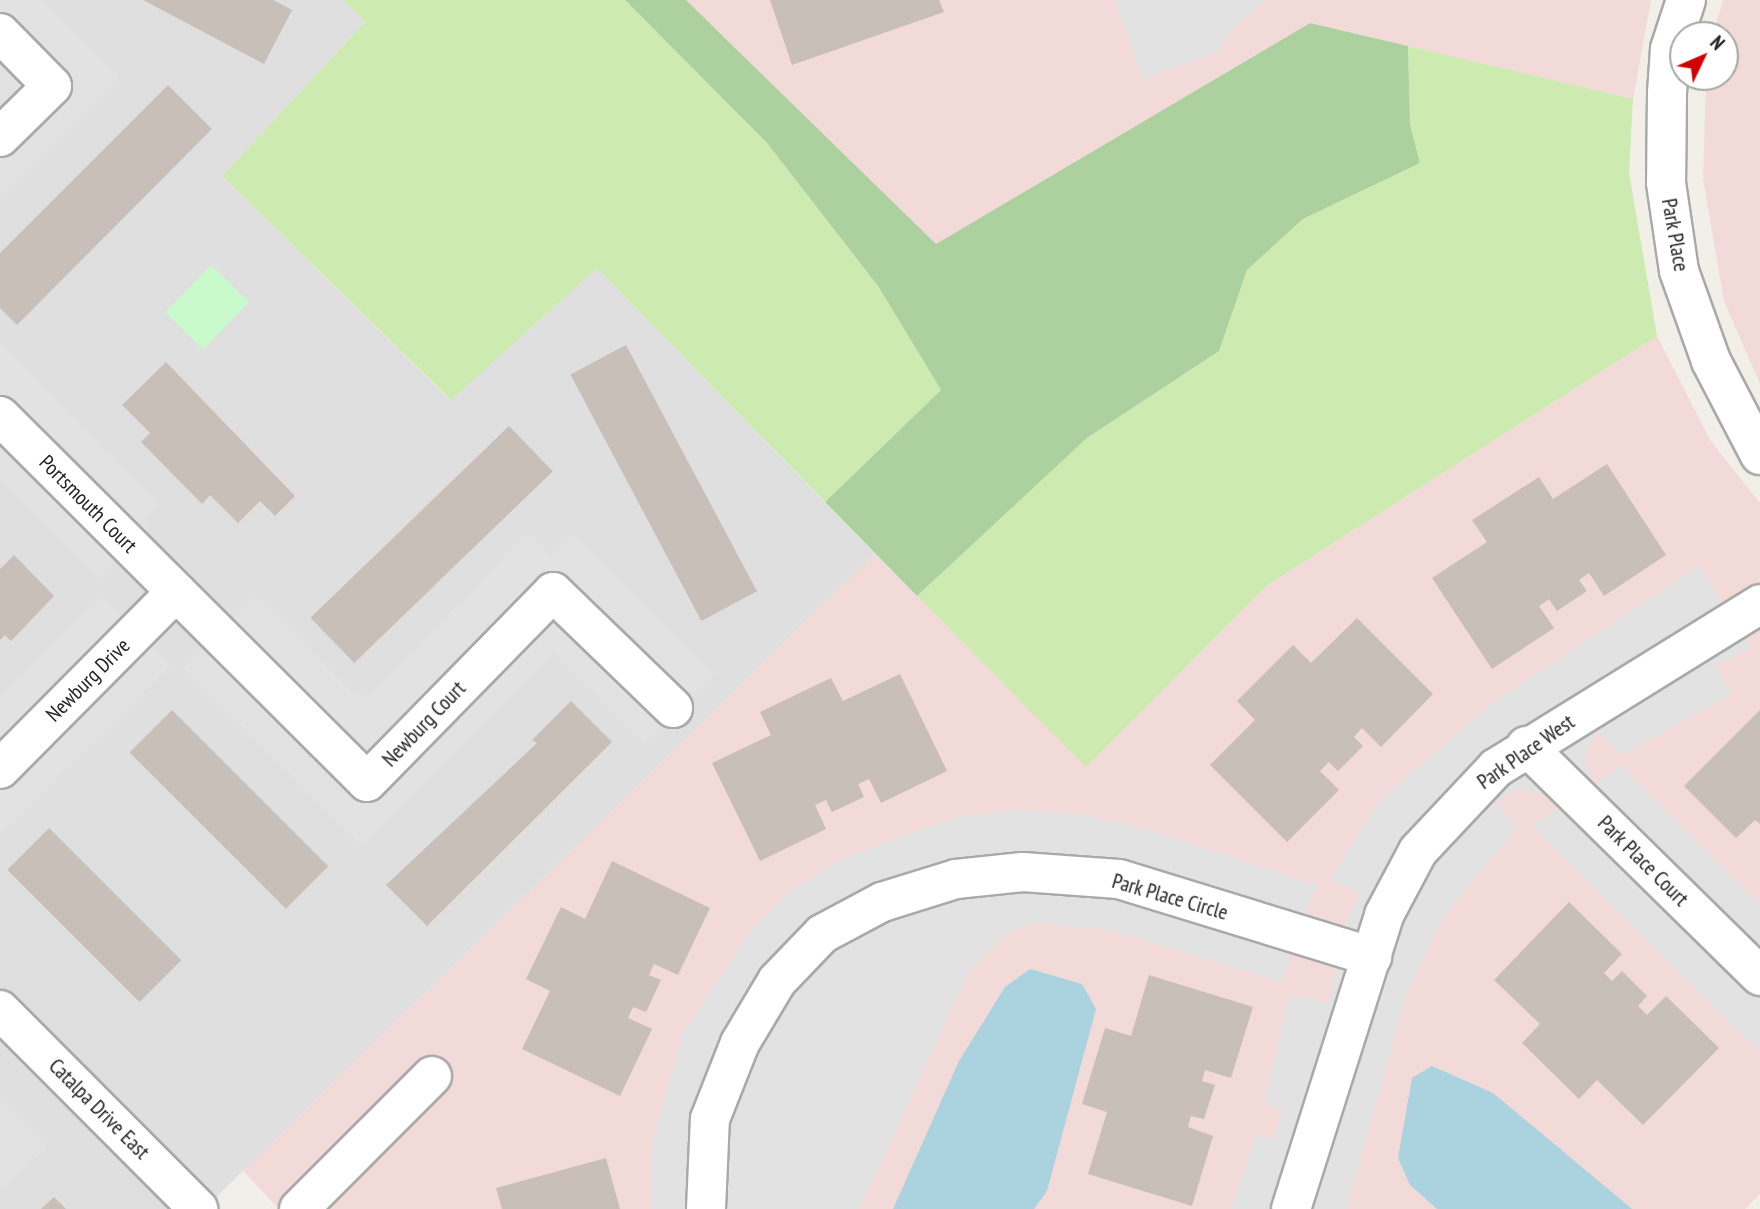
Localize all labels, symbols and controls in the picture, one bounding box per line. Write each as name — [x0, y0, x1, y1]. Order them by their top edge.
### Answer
north arrow — [1669, 21, 1739, 91]
text: N — [1705, 31, 1730, 55]
street label: Park Place — [1656, 196, 1694, 274]
street label: Portsmouth Court — [34, 450, 142, 558]
street label: Newburg Drive — [41, 633, 135, 727]
street label: Newburg Court — [377, 676, 471, 772]
street label: Park Place West — [1472, 709, 1580, 795]
street label: Park Place Court — [1592, 810, 1694, 912]
street label: Park Place Circle — [1109, 868, 1231, 926]
street label: Catalpa Drive East — [44, 1054, 154, 1164]

